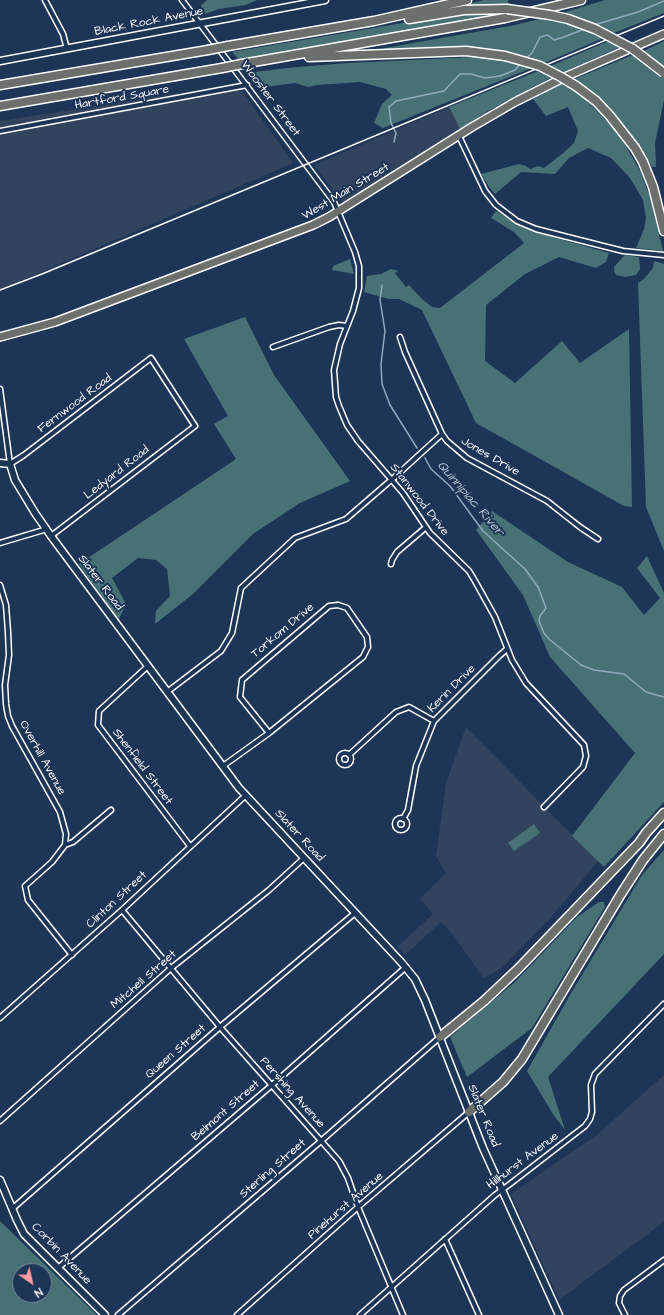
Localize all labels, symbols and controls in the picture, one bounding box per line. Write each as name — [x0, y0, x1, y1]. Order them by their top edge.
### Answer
street label: Black Rock Avenue — [93, 4, 205, 40]
street label: Wooster Street — [237, 58, 303, 140]
street label: Hartford Square — [74, 83, 170, 113]
street label: West Main Street — [300, 160, 392, 224]
street label: Fernwood Road — [35, 371, 115, 437]
street label: Jones Drive — [458, 434, 522, 480]
street label: Ledyard Road — [82, 443, 152, 503]
water label: Quinnipiac River — [433, 458, 507, 540]
street label: Stanwood Drive — [386, 461, 452, 539]
street label: Slater Road — [74, 552, 126, 614]
street label: Torkom Drive — [248, 600, 318, 662]
street label: Kerin Drive — [425, 662, 479, 716]
street label: Overhill Avenue — [16, 718, 68, 798]
street label: Shenfield Street — [109, 726, 175, 808]
street label: Slater Road — [271, 807, 327, 865]
street label: Clinton Street — [84, 868, 150, 932]
street label: Mitchell Street — [108, 948, 180, 1012]
street label: Queen Street — [143, 1022, 209, 1082]
street label: Pershing Avenue — [256, 1055, 328, 1131]
street label: Belmont Street — [189, 1077, 263, 1145]
street label: Slater Road — [464, 1083, 502, 1149]
street label: Hillhurst Avenue — [484, 1129, 562, 1193]
street label: Sterling Street — [237, 1136, 309, 1202]
street label: Pinehurst Avenue — [305, 1169, 387, 1243]
street label: Corbin Avenue — [28, 1220, 94, 1288]
north arrow — [12, 1263, 52, 1303]
text: N — [31, 1284, 45, 1301]

